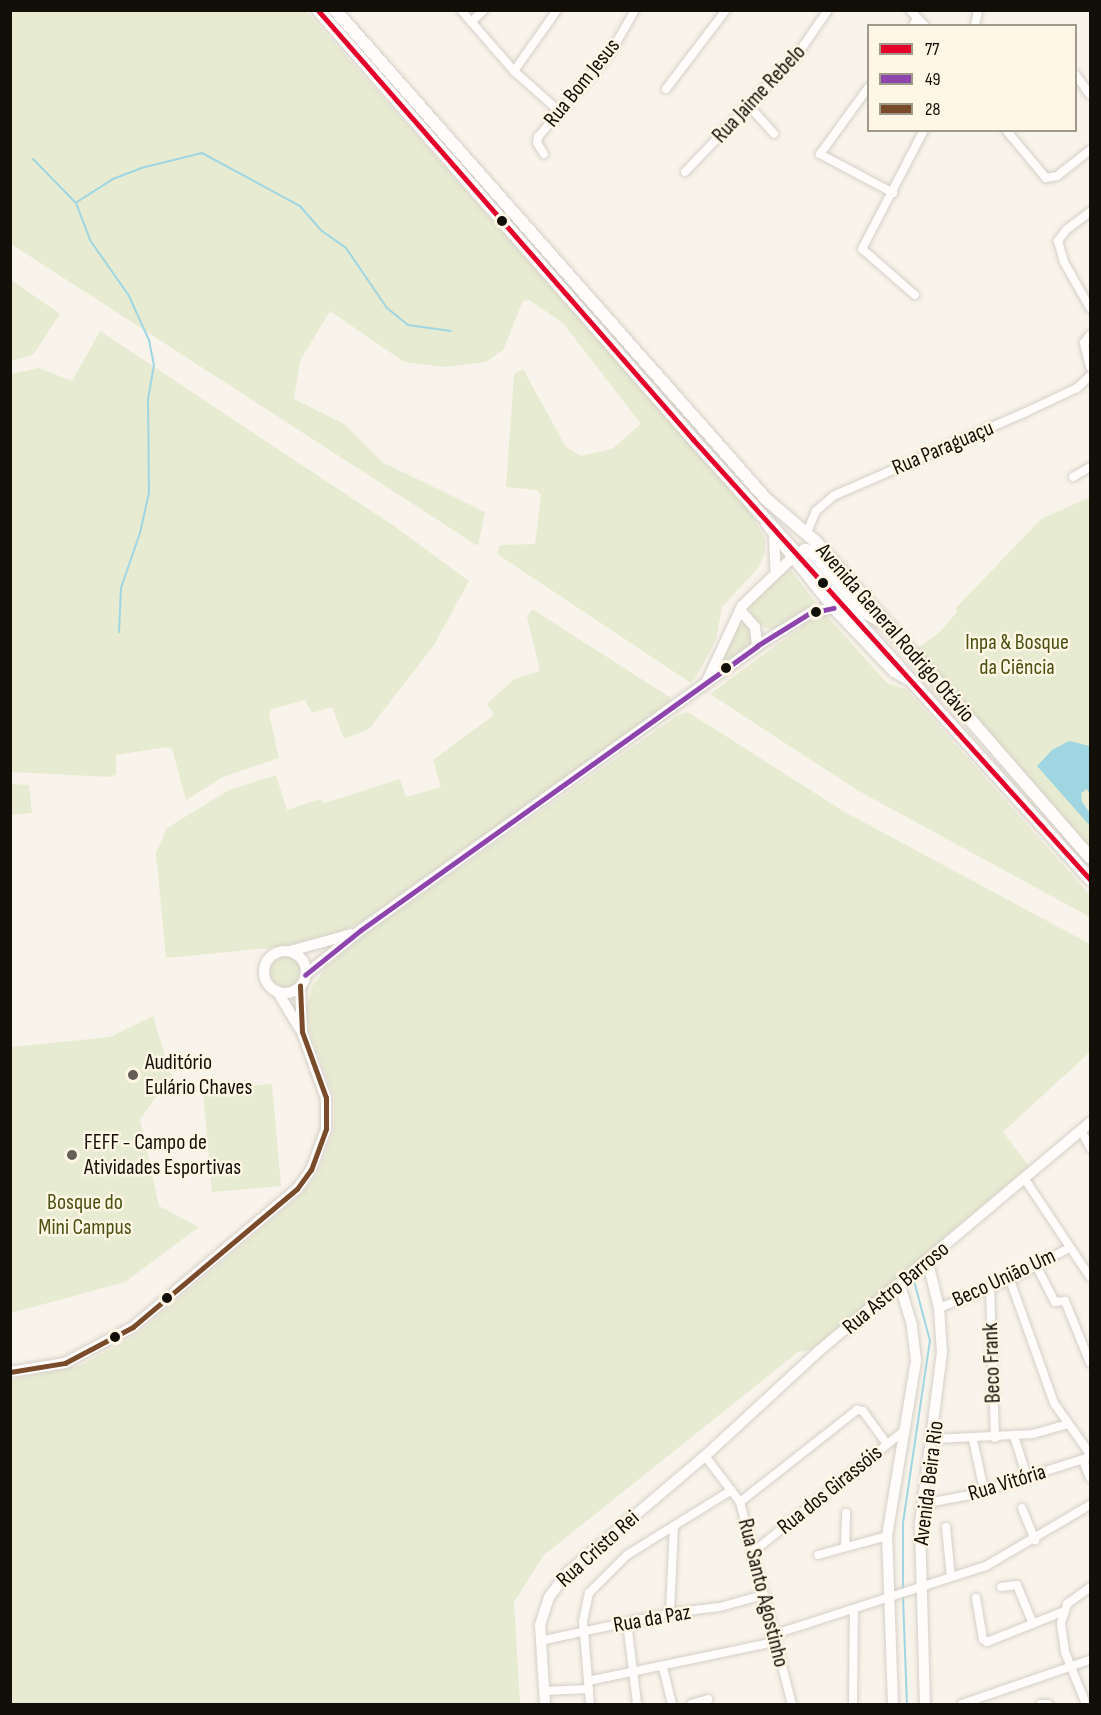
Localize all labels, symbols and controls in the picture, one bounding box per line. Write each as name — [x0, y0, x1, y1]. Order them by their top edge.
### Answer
legend — [867, 24, 1077, 132]
street label: Rua Bom Jesus — [538, 33, 626, 133]
street label: Rua Jaime Rebelo — [707, 39, 811, 149]
text: 77 — [925, 39, 939, 60]
text: 49 — [925, 69, 941, 90]
text: 28 — [925, 99, 940, 120]
unlabelled marker — [496, 215, 508, 227]
street label: Rua Paraguaçu — [888, 415, 998, 481]
street label: Avenida General Rodrigo Otávio — [810, 538, 980, 728]
unlabelled marker — [817, 577, 829, 589]
unlabelled marker — [810, 606, 822, 618]
park label: Inpa & Bosque da Ciência — [965, 629, 1069, 680]
unlabelled marker — [720, 662, 732, 674]
place label: Auditório Eulário Chaves — [145, 1049, 252, 1100]
marker: Auditório Eulário Chaves — [126, 1068, 140, 1082]
place label: FEFF - Campo de Atividades Esportivas — [84, 1129, 241, 1180]
marker: FEFF - Campo de Atividades Esportivas — [65, 1148, 79, 1162]
park label: Bosque do Mini Campus — [38, 1189, 132, 1240]
street label: Rua Astro Barroso — [837, 1236, 955, 1340]
street label: Beco União Um — [948, 1243, 1060, 1313]
unlabelled marker — [161, 1292, 173, 1304]
street label: Beco Frank — [977, 1322, 1007, 1404]
unlabelled marker — [109, 1331, 121, 1343]
street label: Avenida Beira Rio — [908, 1419, 950, 1547]
street label: Rua dos Girassóis — [772, 1440, 888, 1540]
street label: Rua Vitória — [965, 1459, 1049, 1507]
street label: Rua Cristo Rei — [551, 1505, 645, 1593]
street label: Rua Santo Agostinho — [732, 1516, 794, 1670]
street label: Rua da Paz — [611, 1599, 693, 1639]

